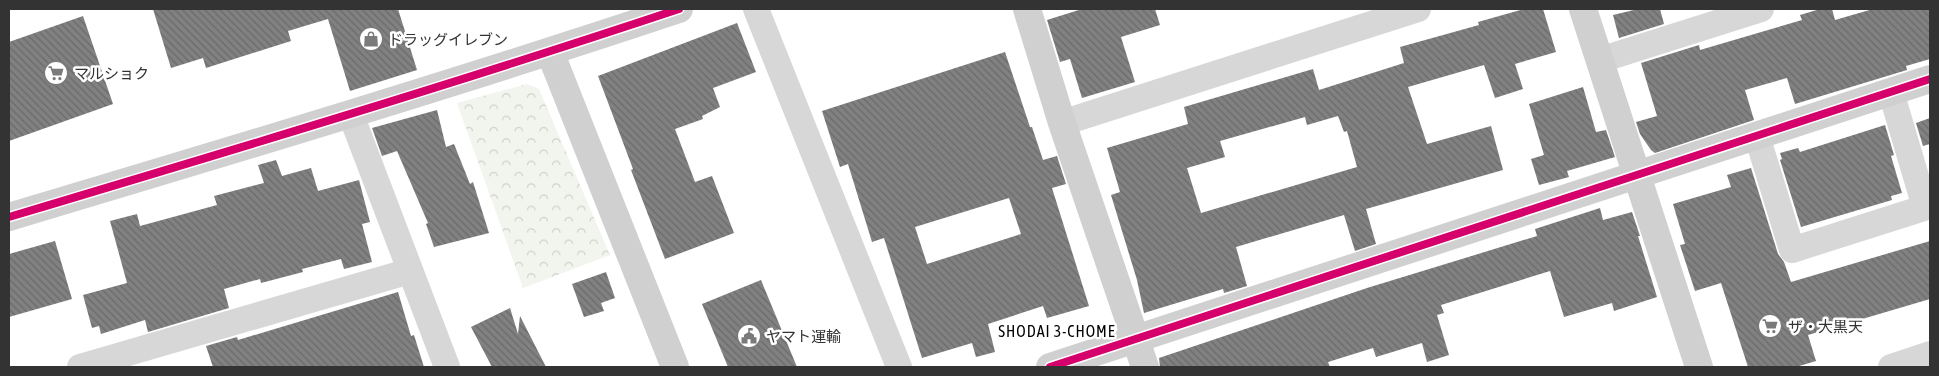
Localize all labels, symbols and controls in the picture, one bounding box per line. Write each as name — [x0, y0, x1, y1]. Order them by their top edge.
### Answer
shop icon: ドラッグイレブン — [358, 26, 384, 52]
place label: ドラッグイレブン — [388, 31, 508, 48]
supermarket icon: マルショク — [43, 60, 69, 86]
place label: マルショク — [74, 65, 149, 82]
supermarket icon: ザ・大黒天 — [1757, 313, 1783, 339]
place label: ザ・大黒天 — [1788, 318, 1863, 335]
district label: SHODAI 3-CHOME — [998, 322, 1116, 340]
public building icon: ヤマト運輸 — [736, 323, 762, 349]
place label: ヤマト運輸 — [766, 328, 841, 345]

